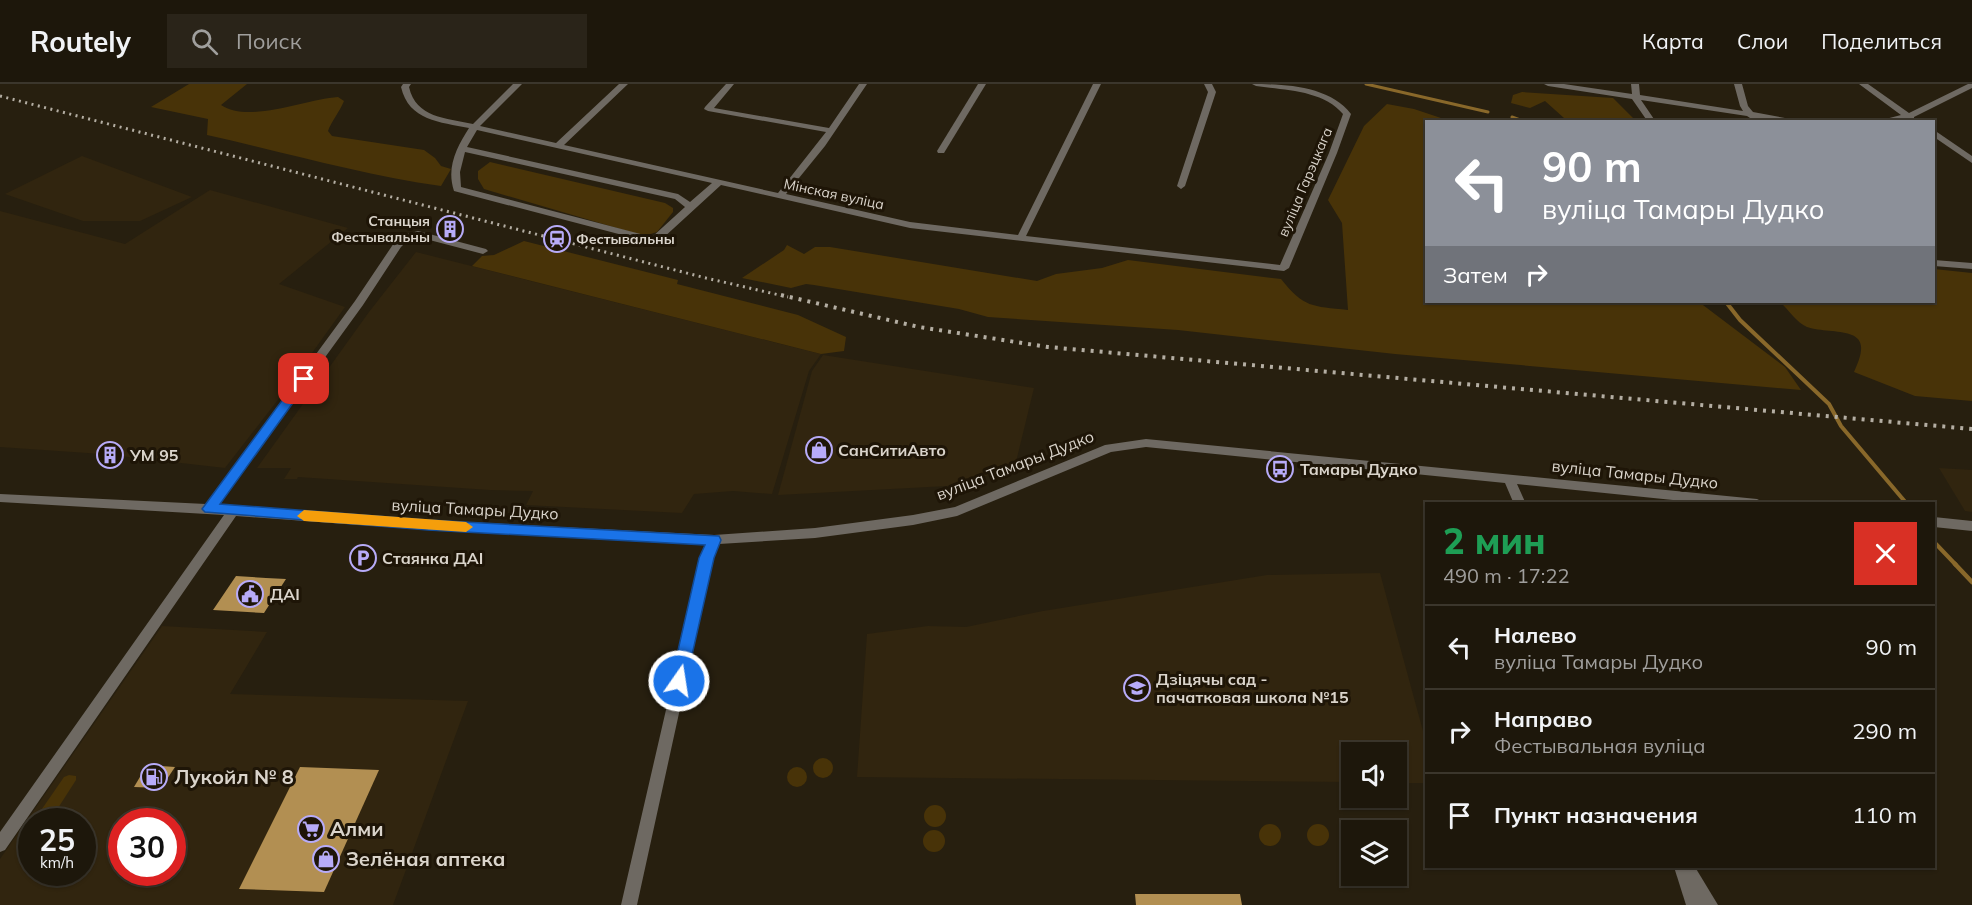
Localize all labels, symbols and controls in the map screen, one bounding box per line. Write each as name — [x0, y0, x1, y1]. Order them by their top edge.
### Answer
search box — [167, 14, 587, 68]
text: Routely — [30, 24, 131, 59]
icon: search — [188, 25, 221, 58]
text: Поиск — [236, 27, 302, 55]
text: Карта — [1642, 28, 1704, 54]
text: Слои — [1737, 28, 1788, 54]
text: Поделиться — [1821, 28, 1942, 54]
street label: вуліца Гарэцкага — [1274, 125, 1336, 239]
text: 90 m — [1542, 140, 1642, 193]
icon: left — [1443, 144, 1521, 222]
street label: Мінская вуліца — [782, 175, 886, 213]
text: вуліца Тамары Дудко — [1542, 192, 1824, 226]
place label: Станцыя Фестывальны — [331, 212, 430, 246]
building icon: Станцыя Фестывальны — [435, 214, 465, 244]
station icon: Фестывальны — [542, 224, 572, 254]
place label: Фестывальны — [576, 230, 675, 248]
icon: right — [1520, 258, 1553, 291]
text: Затем — [1443, 261, 1508, 289]
pin — [278, 353, 329, 404]
icon: arrive — [287, 362, 320, 395]
street label: вуліца Тамары Дудко — [933, 426, 1097, 504]
shop icon: СанСитиАвто — [804, 435, 834, 465]
building icon: УМ 95 — [95, 440, 125, 470]
place label: СанСитиАвто — [838, 440, 946, 460]
place label: УМ 95 — [129, 445, 179, 465]
bus stop icon: Тамары Дудко — [1265, 454, 1295, 484]
street label: вуліца Тамары Дудко — [1551, 455, 1719, 493]
place label: Тамары Дудко — [1300, 459, 1418, 479]
street label: вуліца Тамары Дудко — [391, 495, 559, 523]
text: 2 мин — [1443, 518, 1546, 563]
button: close — [1854, 522, 1917, 585]
parking icon: Стаянка ДАІ — [348, 543, 378, 573]
place label: Стаянка ДАІ — [382, 548, 483, 568]
text: 490 m · 17:22 — [1443, 563, 1569, 588]
public building icon: ДАІ — [235, 579, 265, 609]
place label: ДАІ — [270, 584, 300, 604]
text: Налево — [1494, 621, 1577, 649]
icon: left — [1443, 631, 1476, 664]
text: 90 m — [1866, 633, 1917, 661]
position arrow — [647, 649, 711, 713]
text: вуліца Тамары Дудко — [1494, 649, 1703, 674]
place label: Дзіцячы сад - пачатковая школа №15 — [1156, 669, 1349, 707]
school or university icon: Дзіцячы сад - пачатковая школа №15 — [1122, 673, 1152, 703]
text: Направо — [1494, 705, 1592, 733]
icon: right — [1443, 715, 1476, 748]
text: 290 m — [1852, 717, 1917, 745]
text: Фестывальная вуліца — [1494, 733, 1705, 758]
map controls — [1341, 742, 1407, 886]
button: sound — [1341, 742, 1407, 808]
fuel station icon: Лукойл № 8 — [139, 762, 169, 792]
place label: Лукойл № 8 — [174, 764, 294, 789]
icon: arrive — [1443, 799, 1476, 832]
text: Пункт назначения — [1494, 801, 1698, 829]
text: 110 m — [1852, 801, 1917, 829]
speed limit sign: 30 — [108, 808, 186, 886]
supermarket icon: Алми — [296, 814, 326, 844]
place label: Алми — [330, 816, 383, 841]
button: layers — [1341, 820, 1407, 886]
text: 25 — [39, 821, 75, 859]
shop icon: Зелёная аптека — [311, 844, 341, 874]
place label: Зелёная аптека — [346, 846, 505, 871]
text: km/h — [40, 853, 74, 872]

